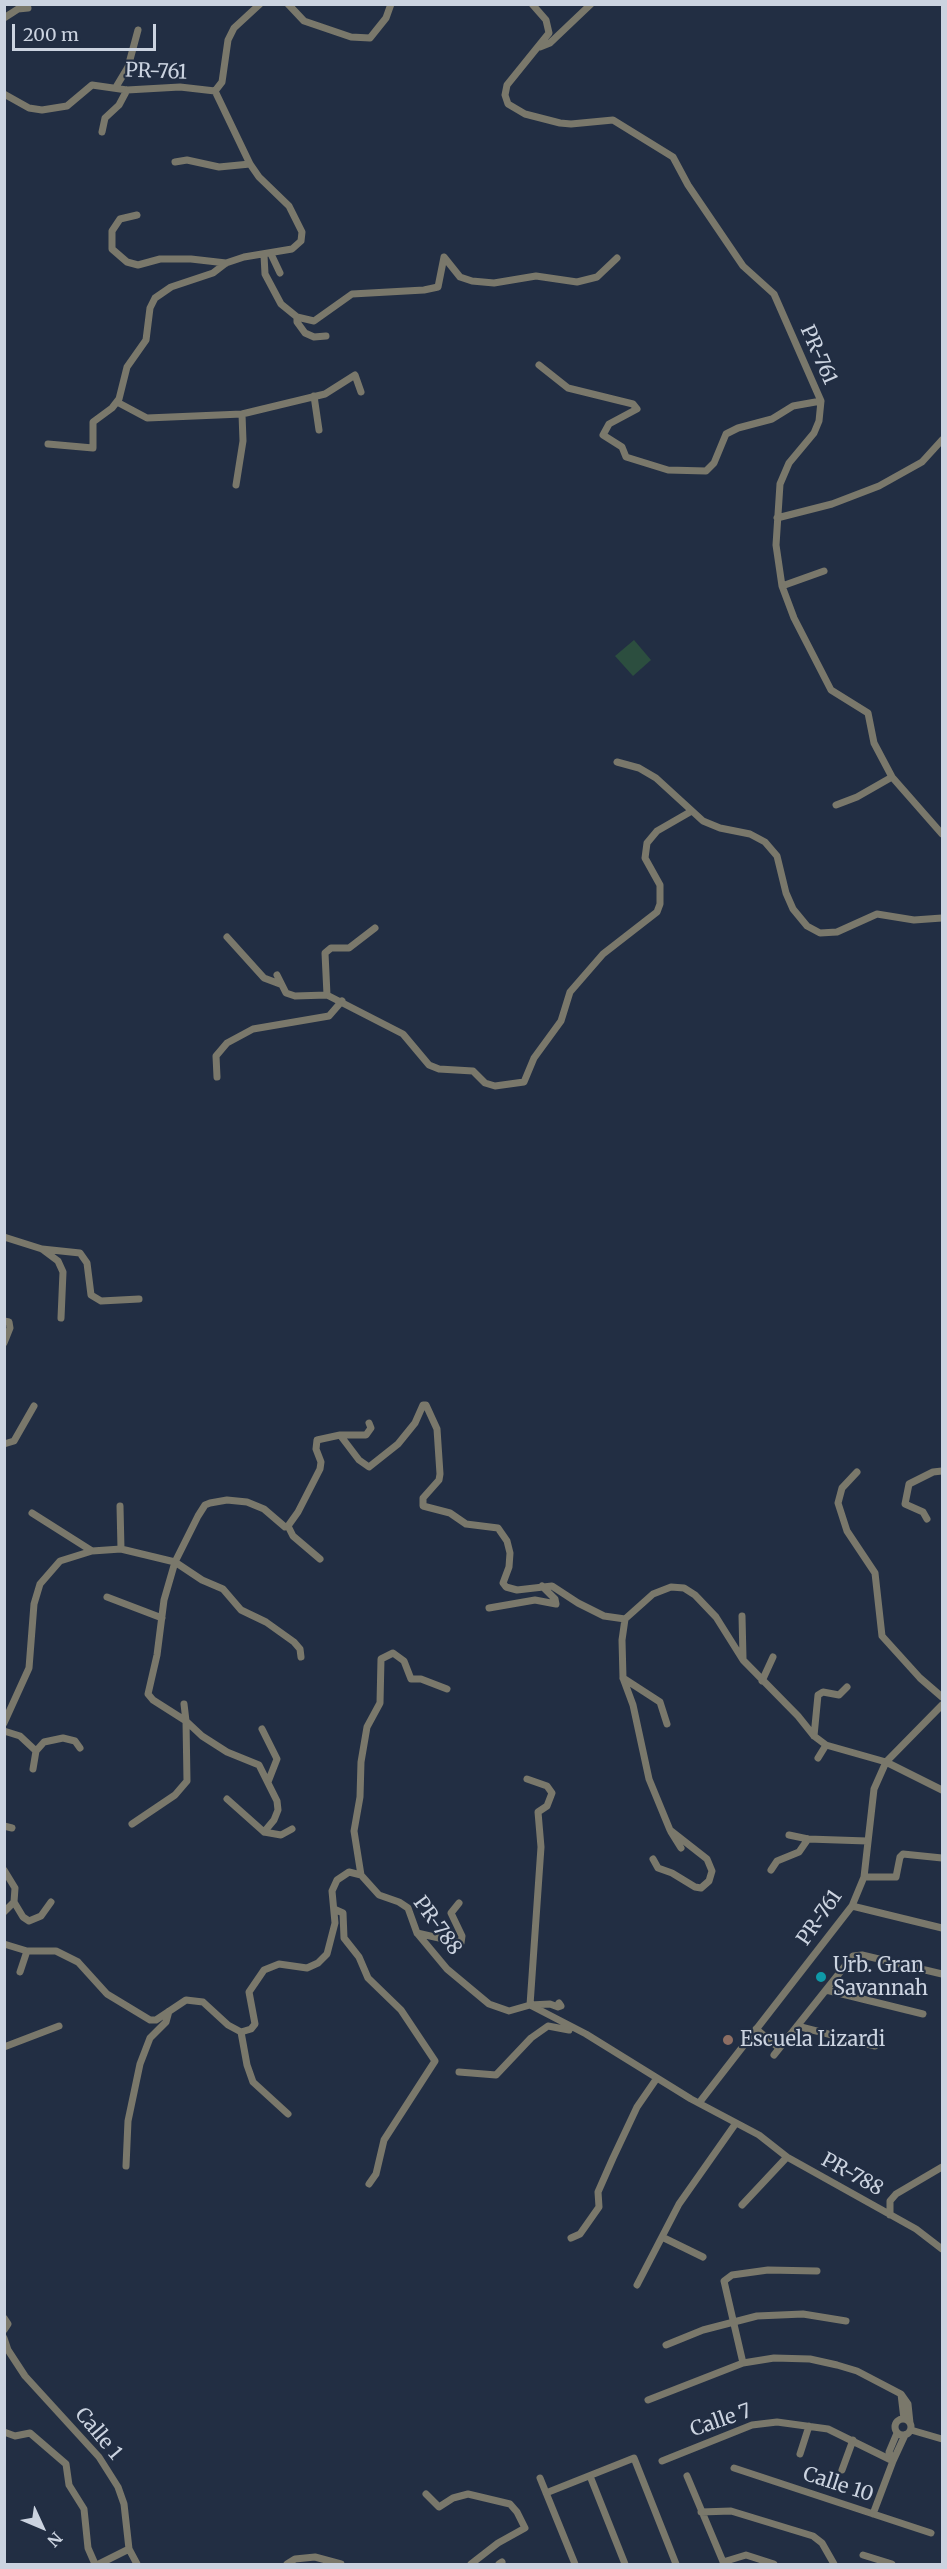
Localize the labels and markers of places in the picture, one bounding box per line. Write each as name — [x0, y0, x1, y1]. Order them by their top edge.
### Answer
place label: Urb. Gran Savannah — [833, 1954, 928, 2001]
marker: Urb. Gran Savannah — [814, 1970, 828, 1984]
place label: Escuela Lizardi — [740, 2028, 885, 2052]
marker: Escuela Lizardi — [721, 2033, 735, 2047]

